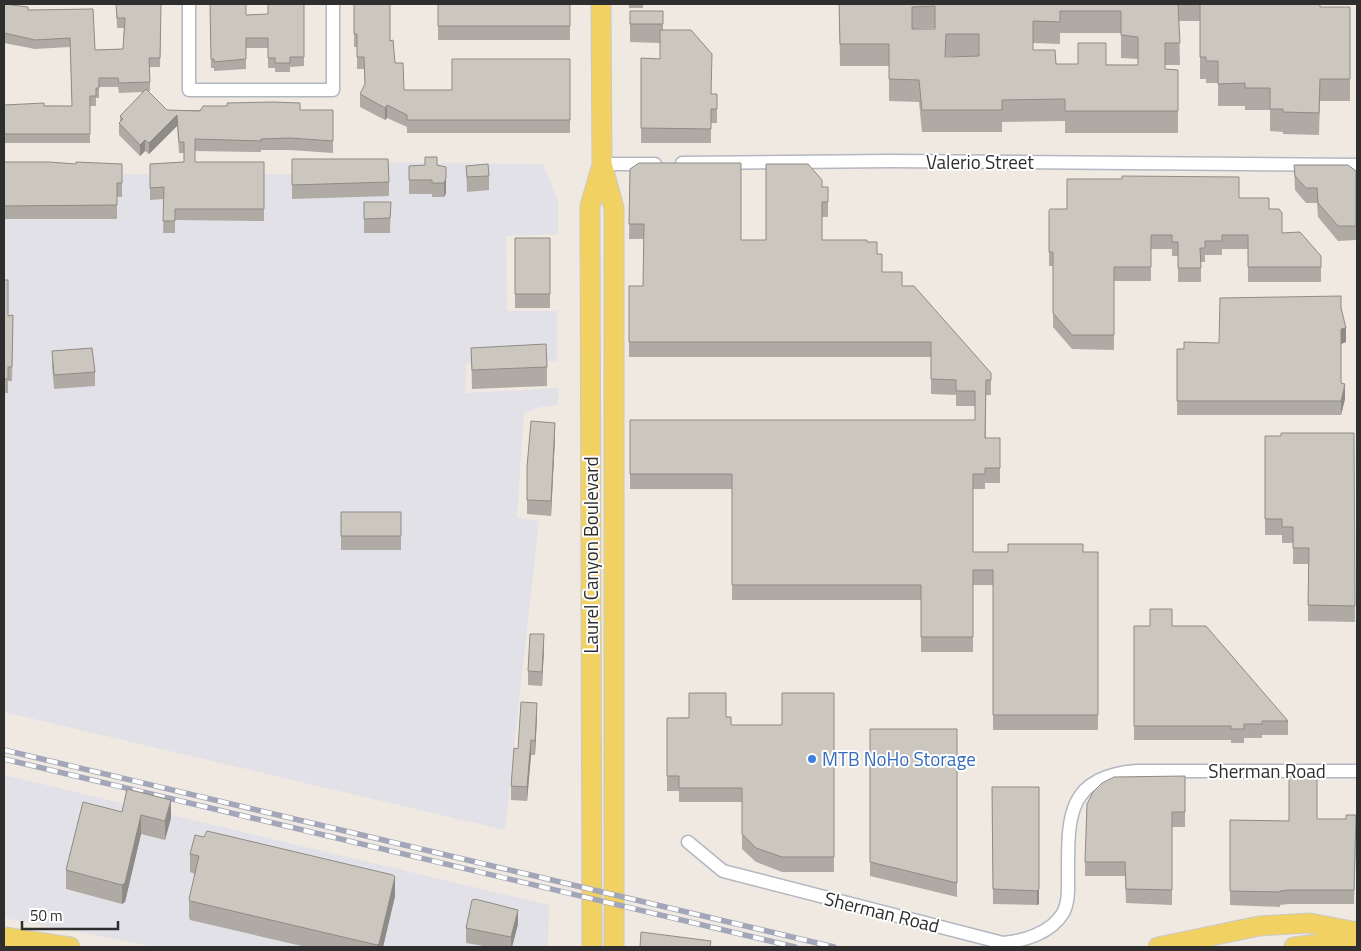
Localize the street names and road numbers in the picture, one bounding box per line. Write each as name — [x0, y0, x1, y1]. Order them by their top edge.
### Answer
street label: Valerio Street — [926, 147, 1034, 176]
street label: Laurel Canyon Boulevard — [576, 456, 605, 654]
street label: Sherman Road — [1208, 756, 1326, 785]
street label: Sherman Road — [822, 883, 943, 940]

